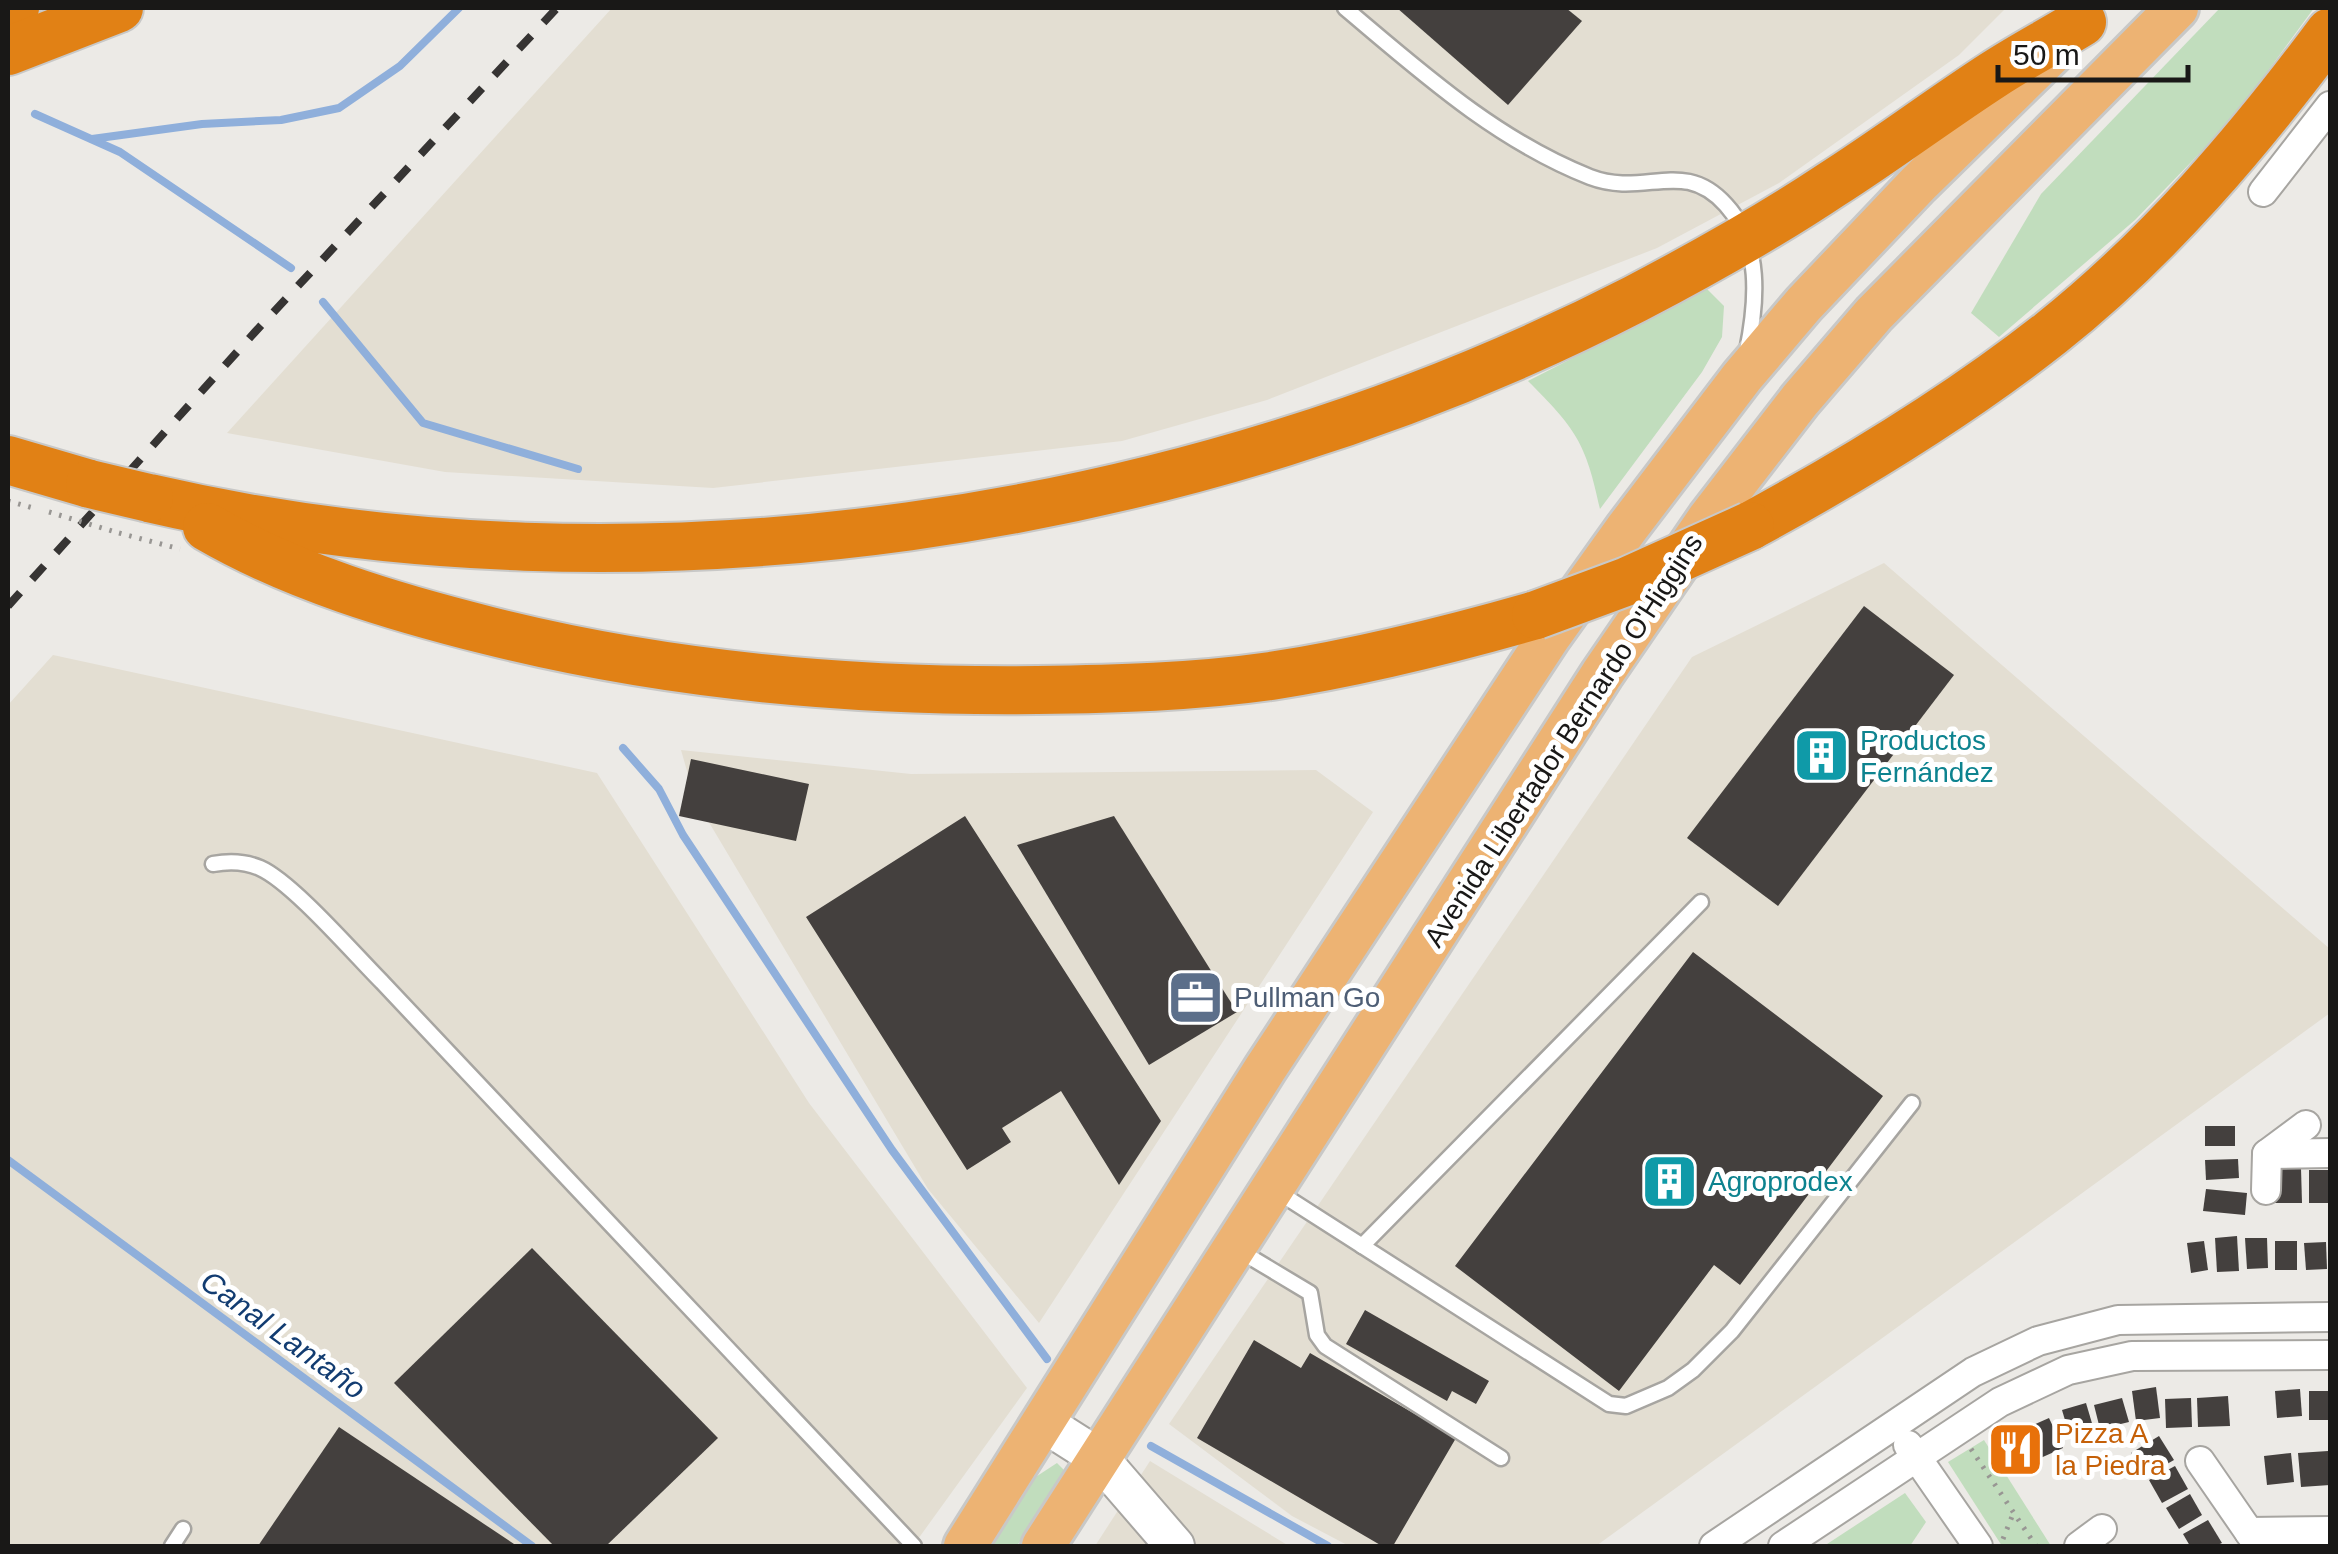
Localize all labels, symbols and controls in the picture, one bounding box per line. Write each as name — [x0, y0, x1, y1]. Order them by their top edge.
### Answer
scale bar — [1998, 20, 2188, 82]
text: 50 m — [2013, 38, 2080, 71]
street label: Avenida Libertador Bernardo O'Higgins — [1418, 528, 1709, 952]
place label: Productos Fernández — [1860, 725, 1994, 788]
building icon: Productos Fernández — [1791, 726, 1851, 786]
office icon: Pullman Go — [1165, 967, 1225, 1027]
place label: Pullman Go — [1234, 982, 1380, 1013]
building icon: Agroprodex — [1639, 1151, 1699, 1211]
place label: Agroprodex — [1708, 1166, 1853, 1197]
water label: Canal Lantaño — [195, 1264, 372, 1405]
place label: Pizza A la Piedra — [2055, 1418, 2166, 1481]
restaurant icon: Pizza A la Piedra — [1986, 1419, 2046, 1479]

